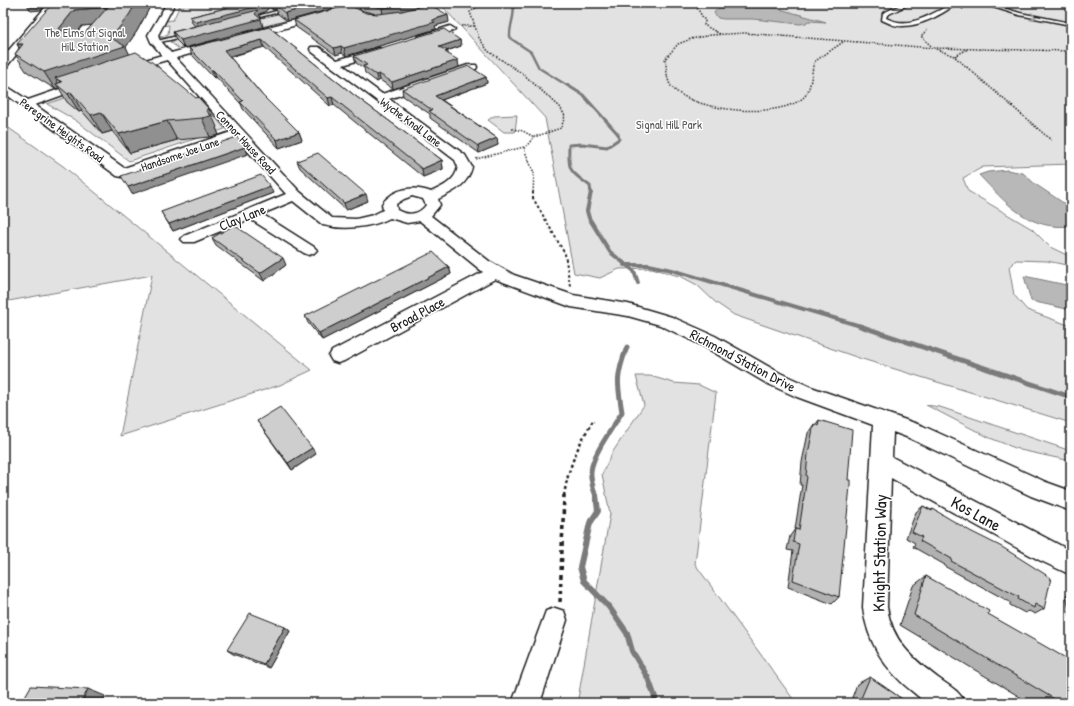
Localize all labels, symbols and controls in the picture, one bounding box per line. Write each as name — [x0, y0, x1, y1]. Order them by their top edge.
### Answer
one-way arrow — [1030, 12, 1037, 21]
park label: The Elms at Signal Hill Station — [45, 24, 126, 55]
street label: Wyche Knoll Lane — [377, 93, 446, 151]
street label: Peregrine Heights Road — [16, 94, 108, 167]
street label: Connor House Road — [212, 106, 280, 178]
park label: Signal Hill Park — [636, 116, 702, 133]
street label: Handsome Joe Lane — [139, 133, 222, 175]
street label: Clay Lane — [216, 199, 269, 236]
street label: Broad Place — [386, 292, 448, 336]
street label: Richmond Station Drive — [687, 324, 800, 396]
street label: Kos Lane — [947, 490, 1005, 536]
street label: Knight Station Way — [866, 494, 892, 612]

